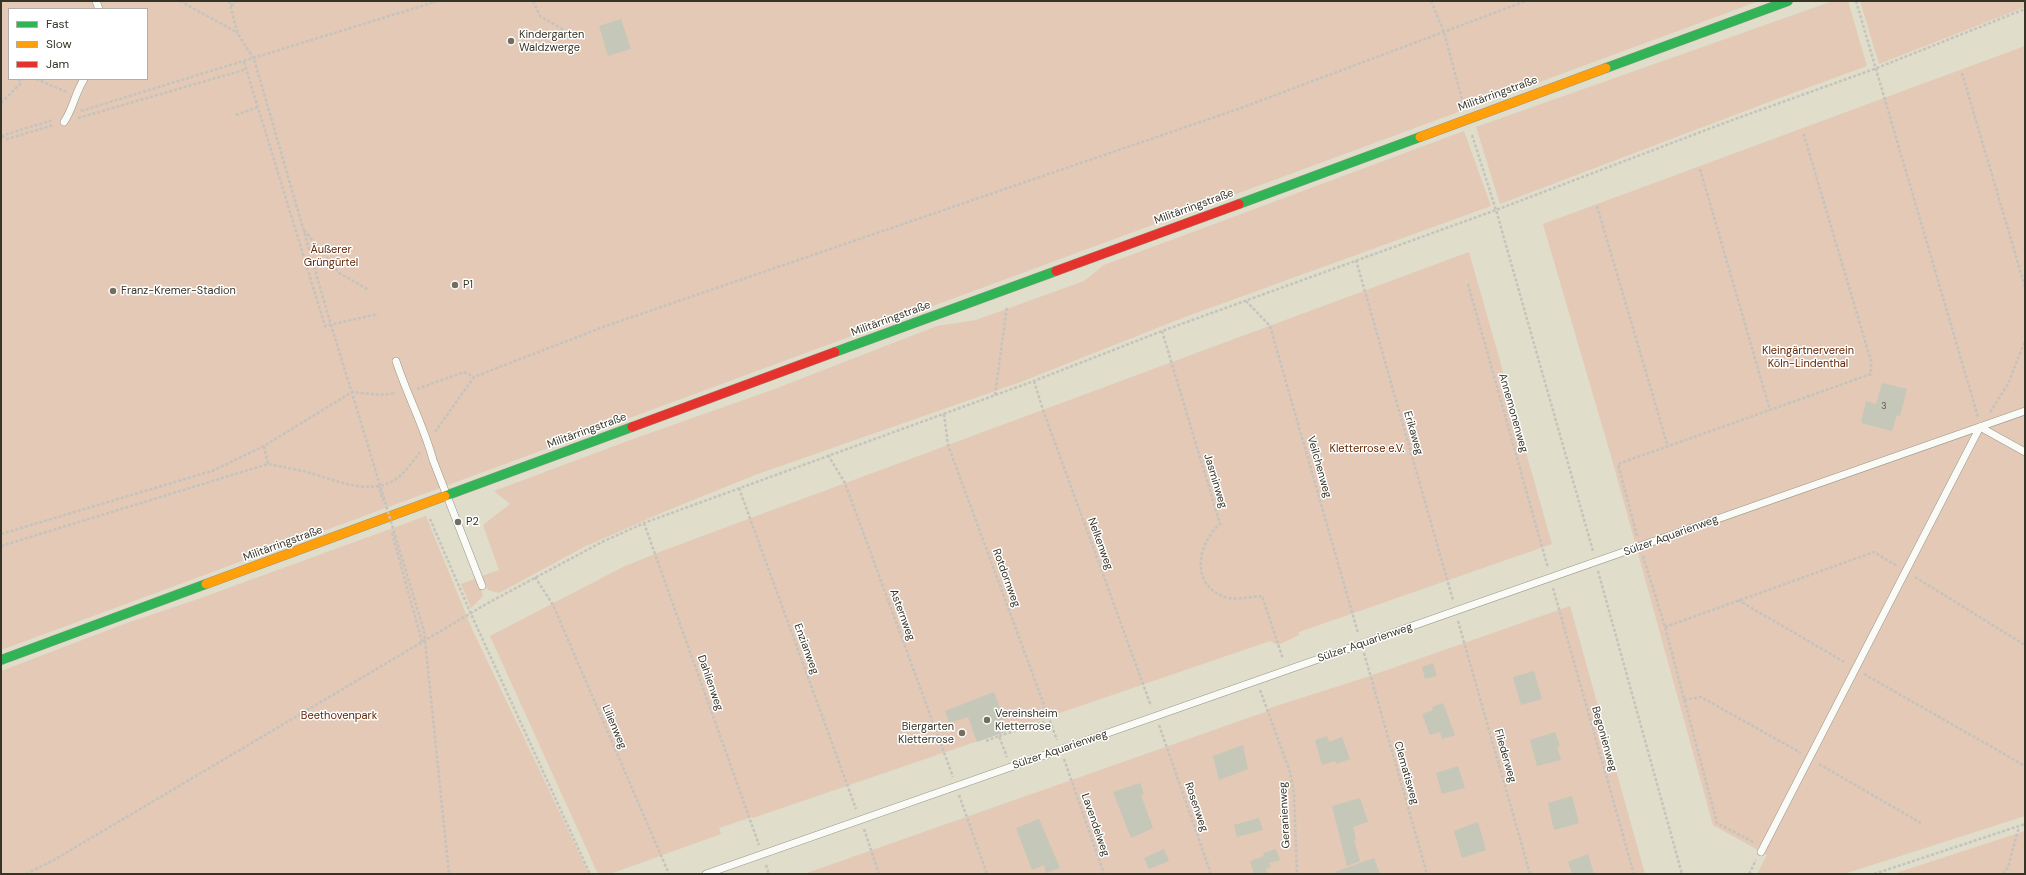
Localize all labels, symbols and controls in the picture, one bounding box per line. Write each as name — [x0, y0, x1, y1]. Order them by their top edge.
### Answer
legend — [8, 8, 148, 80]
text: Fast — [46, 16, 69, 32]
place label: Kindergarten Waldzwerge — [519, 28, 584, 54]
text: Slow — [46, 36, 72, 52]
marker: Kindergarten Waldzwerge — [506, 36, 516, 46]
text: Jam — [46, 56, 69, 72]
street label: Militärringstraße — [1456, 74, 1540, 114]
street label: Militärringstraße — [1152, 187, 1236, 227]
park label: Äußerer Grüngürtel — [304, 243, 358, 269]
place label: P1 — [463, 278, 473, 292]
marker: P1 — [450, 280, 460, 290]
place label: Franz-Kremer-Stadion — [121, 284, 236, 298]
marker: Franz-Kremer-Stadion — [108, 286, 118, 296]
street label: Militärringstraße — [849, 299, 933, 339]
park label: Kleingärtnerverein Köln-Lindenthal — [1762, 344, 1854, 370]
street label: Annemonenweg — [1495, 372, 1531, 454]
house number: 3 — [1881, 402, 1887, 412]
street label: Erikaweg — [1400, 410, 1426, 456]
street label: Militärringstraße — [545, 411, 629, 451]
street label: Veilchenweg — [1304, 435, 1334, 499]
park label: Kletterrose e.V. — [1329, 442, 1405, 456]
street label: Jasminweg — [1200, 452, 1230, 510]
street label: Sülzer Aquarienweg — [1622, 513, 1720, 559]
place label: P2 — [466, 515, 479, 529]
street label: Nelkenweg — [1084, 516, 1116, 572]
marker: P2 — [453, 517, 463, 527]
street label: Militärringstraße — [241, 524, 325, 564]
street label: Rotdornweg — [989, 547, 1023, 609]
street label: Asternweg — [887, 587, 917, 643]
street label: Sülzer Aquarienweg — [1316, 621, 1414, 665]
street label: Enzianweg — [791, 622, 821, 676]
street label: Dahlienweg — [694, 653, 726, 713]
street label: Lilienweg — [599, 703, 629, 751]
street label: Begonienweg — [1588, 705, 1620, 773]
place label: Vereinsheim Kletterrose — [995, 707, 1057, 733]
park label: Beethovenpark — [301, 709, 377, 723]
marker: Vereinsheim Kletterrose — [982, 715, 992, 725]
place label: Biergarten Kletterrose — [898, 720, 954, 746]
marker: Biergarten Kletterrose — [957, 728, 967, 738]
street label: Sülzer Aquarienweg — [1011, 728, 1109, 772]
street label: Fliederweg — [1491, 728, 1519, 784]
street label: Clematisweg — [1391, 740, 1421, 806]
street label: Rosenweg — [1181, 781, 1211, 833]
street label: Geranienweg — [1277, 781, 1293, 849]
street label: Lavendelweg — [1078, 792, 1112, 858]

